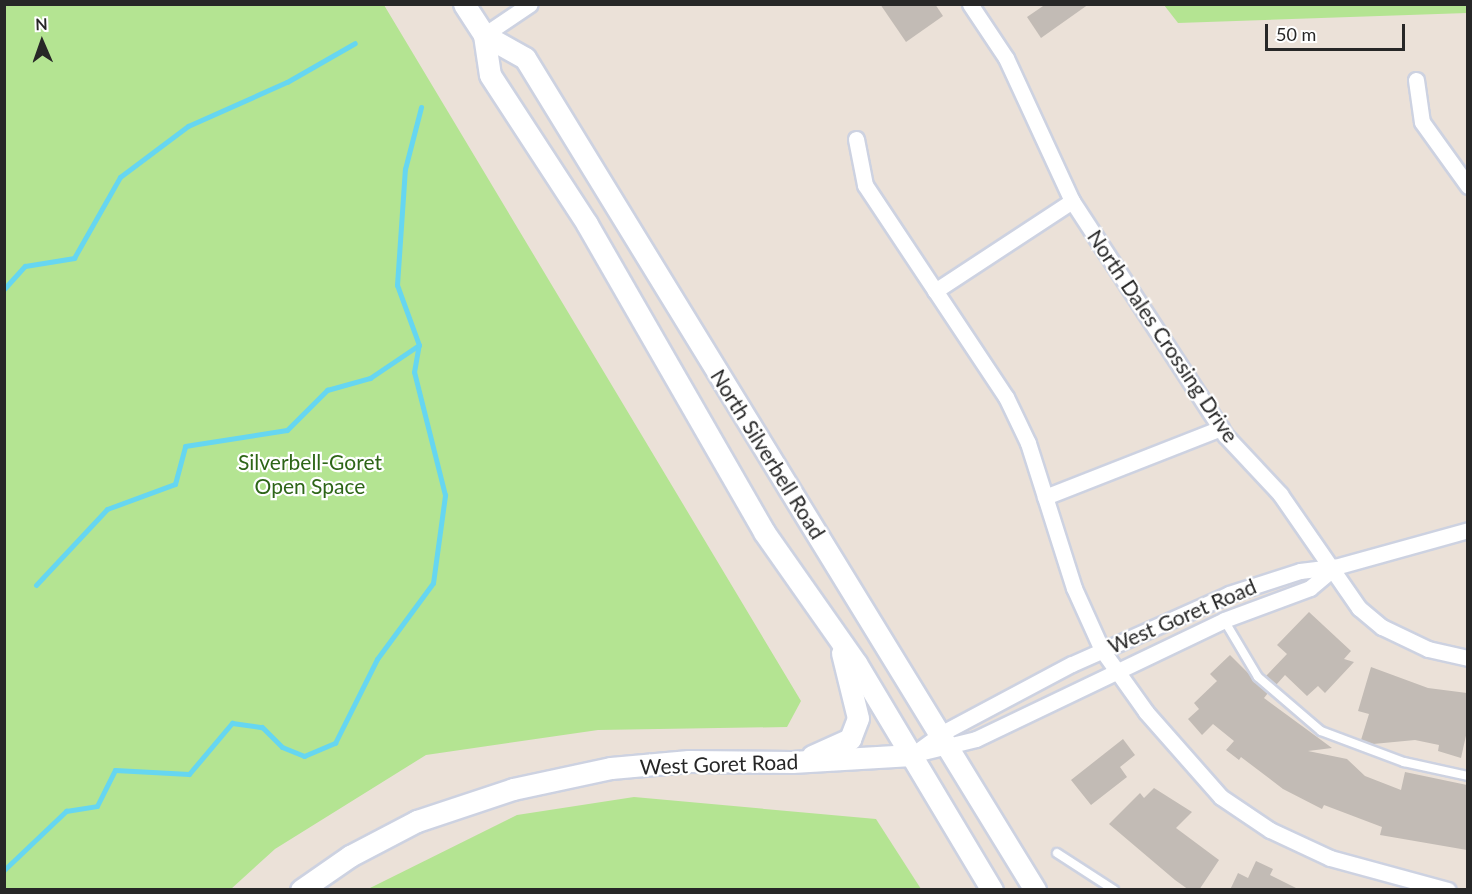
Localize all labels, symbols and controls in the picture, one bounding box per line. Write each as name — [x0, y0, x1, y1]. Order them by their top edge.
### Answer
north arrow — [12, 12, 72, 72]
scale bar — [1268, 12, 1408, 50]
text: N — [35, 14, 48, 33]
text: 50 m — [1276, 23, 1316, 45]
street label: North Dales Crossing Drive — [1082, 225, 1244, 447]
street label: North Silverbell Road — [706, 365, 830, 543]
park label: Silverbell-Goret Open Space — [238, 449, 382, 499]
street label: West Goret Road — [1104, 573, 1260, 659]
street label: West Goret Road — [639, 749, 799, 779]

